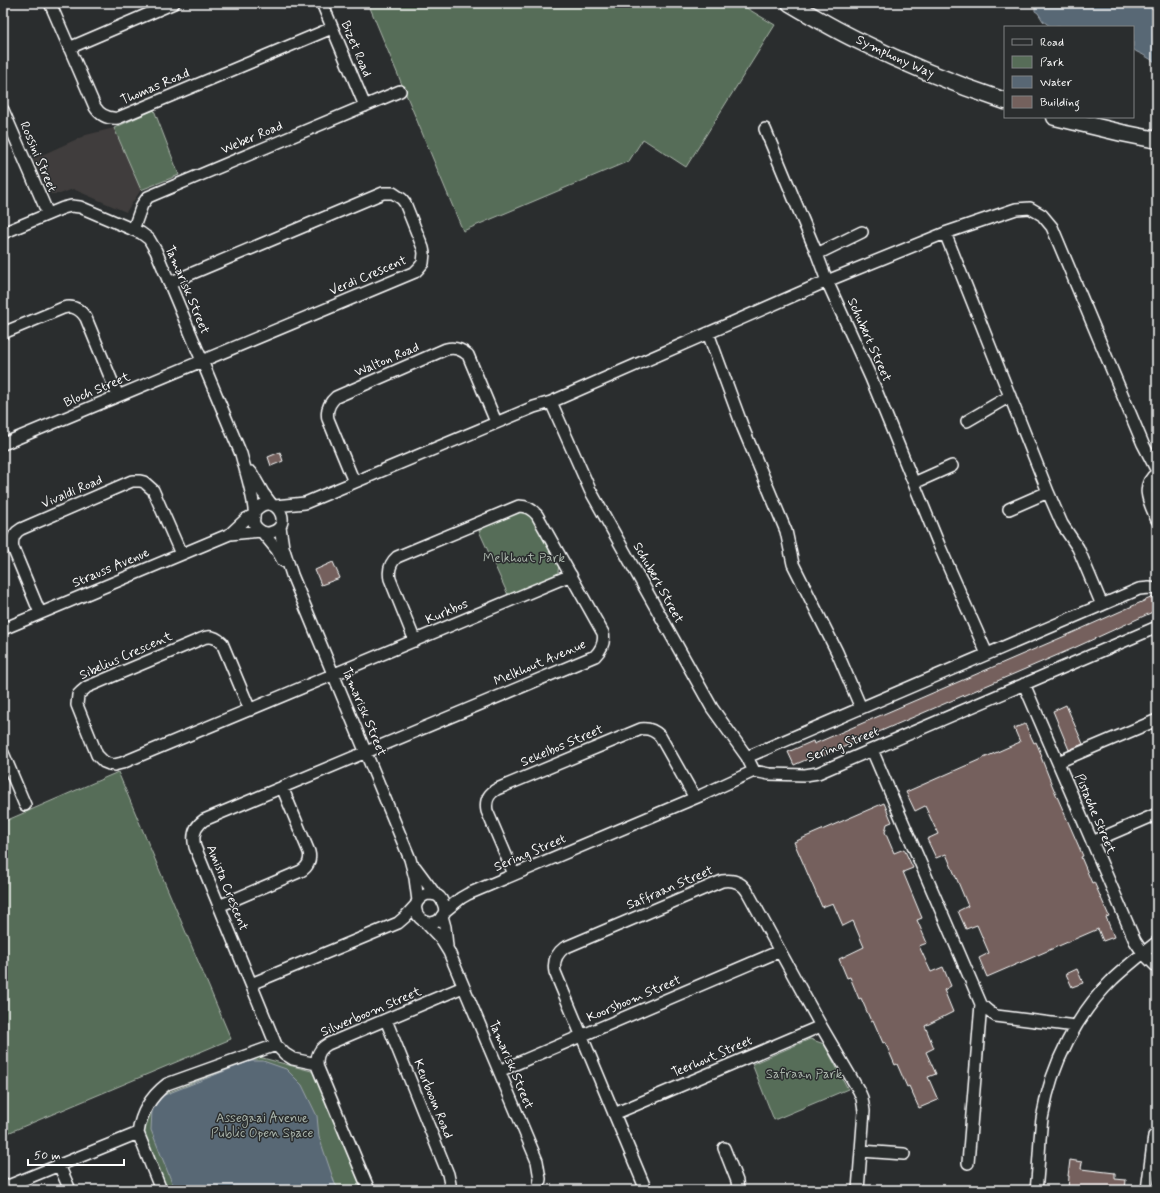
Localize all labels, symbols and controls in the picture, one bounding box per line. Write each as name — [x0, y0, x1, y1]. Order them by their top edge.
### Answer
street label: Bizet Road — [337, 18, 375, 80]
legend — [1004, 26, 1134, 118]
street label: Symphony Way — [853, 31, 937, 83]
text: Road — [1040, 35, 1064, 51]
text: Park — [1040, 55, 1064, 71]
street label: Thomas Road — [118, 65, 192, 109]
text: Water — [1040, 75, 1072, 91]
text: Building — [1040, 95, 1080, 112]
street label: Weber Road — [219, 117, 285, 159]
street label: Rossini Street — [15, 119, 61, 195]
street label: Tamarisk Street — [161, 243, 213, 337]
street label: Verdi Crescent — [327, 252, 409, 300]
street label: Schubert Street — [843, 295, 895, 385]
street label: Walton Road — [352, 339, 422, 381]
street label: Bloch Street — [61, 368, 133, 412]
street label: Vivaldi Road — [39, 471, 105, 513]
street label: Schubert Street — [629, 539, 687, 627]
street label: Strauss Avenue — [70, 544, 152, 592]
park label: Melkhout Park — [483, 550, 566, 567]
street label: Kurkbos — [423, 595, 471, 629]
street label: Sibelius Crescent — [77, 628, 175, 684]
street label: Melkhout Avenue — [491, 636, 589, 690]
street label: Tamarisk Street — [338, 665, 390, 759]
street label: Sekelbos Street — [518, 721, 606, 771]
street label: Sering Street — [804, 723, 882, 767]
street label: Pistache Street — [1070, 771, 1120, 857]
street label: Sering Street — [492, 830, 569, 876]
street label: Amista Crescent — [202, 843, 252, 933]
street label: Saffraan Street — [624, 862, 716, 914]
street label: Koorsboom Street — [584, 972, 684, 1026]
street label: Silwerboom Street — [318, 983, 424, 1041]
street label: Tamarisk Street — [485, 1018, 537, 1112]
street label: Teerhout Street — [669, 1032, 755, 1082]
street label: Keurboom Road — [409, 1057, 457, 1141]
park label: Safraan Park — [766, 1066, 843, 1083]
park label: Assegaai Avenue Public Open Space — [211, 1110, 313, 1142]
scale bar — [28, 1141, 124, 1167]
text: 50 m — [34, 1148, 61, 1164]

